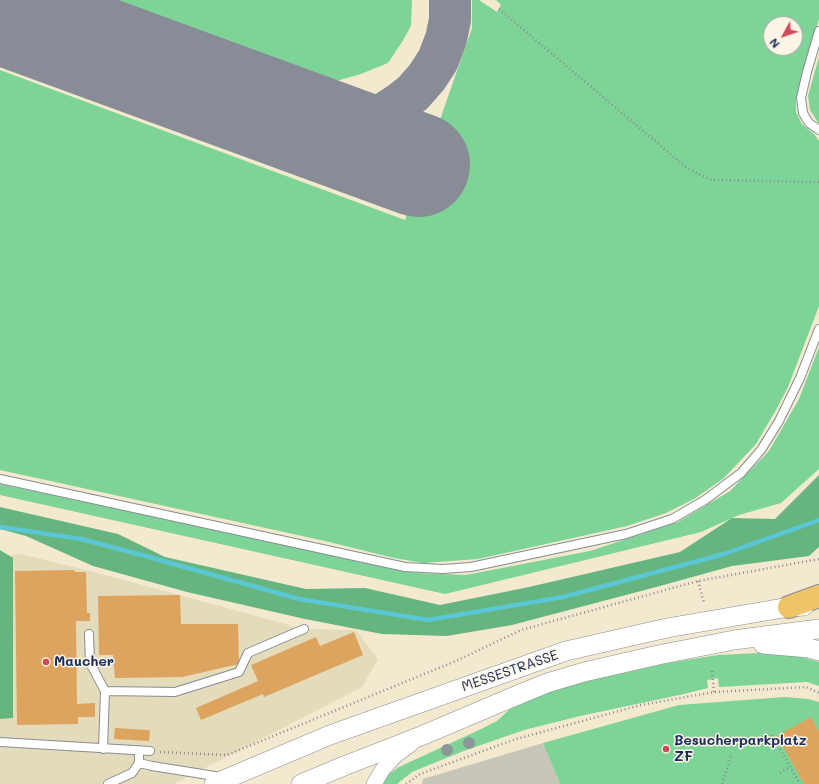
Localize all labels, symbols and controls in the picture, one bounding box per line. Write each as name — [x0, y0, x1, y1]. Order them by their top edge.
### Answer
north arrow — [763, 16, 803, 56]
text: N — [766, 35, 783, 51]
street label: MESSESTRASSE — [459, 647, 561, 695]
place label: Maucher — [54, 654, 114, 670]
marker: Maucher — [41, 657, 51, 667]
place label: Besucherparkplatz ZF — [674, 733, 807, 766]
marker: Besucherparkplatz ZF — [661, 744, 671, 754]

